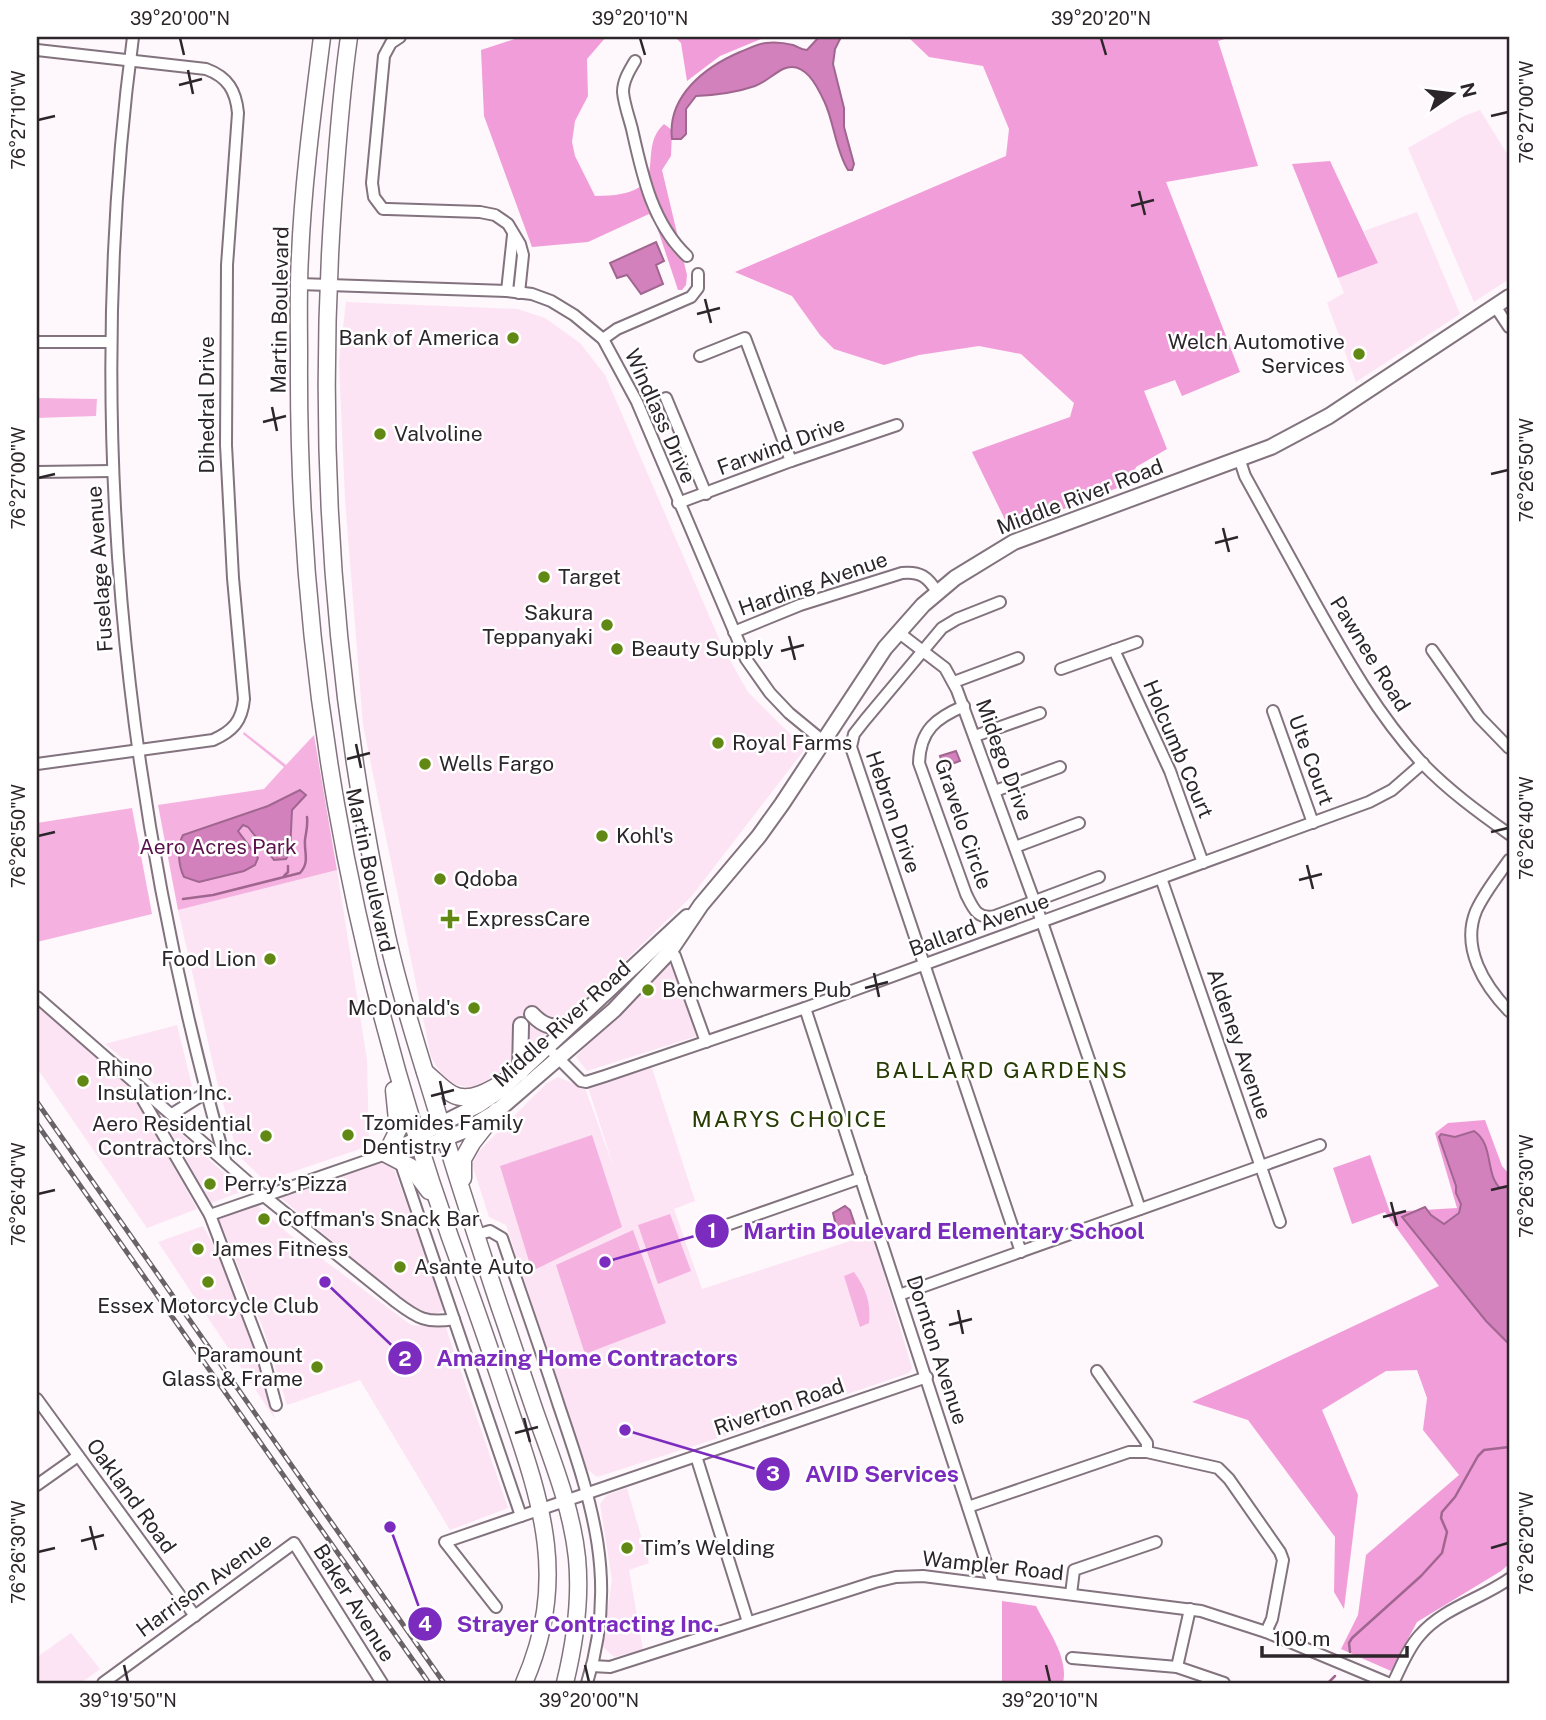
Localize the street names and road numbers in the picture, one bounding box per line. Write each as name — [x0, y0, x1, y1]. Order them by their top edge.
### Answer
street label: Martin Boulevard — [266, 226, 293, 394]
street label: Dihedral Drive — [194, 336, 219, 474]
street label: Windlass Drive — [620, 345, 701, 487]
street label: Farwind Drive — [714, 411, 848, 480]
street label: Middle River Road — [993, 453, 1167, 540]
street label: Fuselage Avenue — [81, 485, 118, 653]
street label: Harding Avenue — [735, 546, 891, 621]
street label: Pawnee Road — [1325, 591, 1416, 716]
street label: Holcumb Court — [1138, 676, 1219, 822]
street label: Midego Drive — [971, 695, 1038, 824]
street label: Ute Court — [1284, 711, 1339, 808]
street label: Hebron Drive — [861, 747, 926, 876]
street label: Gravelo Circle — [929, 755, 997, 892]
street label: Martin Boulevard — [341, 786, 400, 954]
street label: Ballard Avenue — [905, 888, 1052, 961]
street label: Middle River Road — [488, 955, 636, 1092]
street label: Aldeney Avenue — [1202, 965, 1277, 1122]
street label: Dornton Avenue — [902, 1272, 973, 1428]
street label: Riverton Road — [710, 1373, 847, 1441]
street label: Oakland Road — [81, 1433, 181, 1558]
street label: Harrison Avenue — [131, 1527, 276, 1642]
street label: Baker Avenue — [308, 1539, 401, 1666]
street label: Wampler Road — [921, 1546, 1065, 1585]

